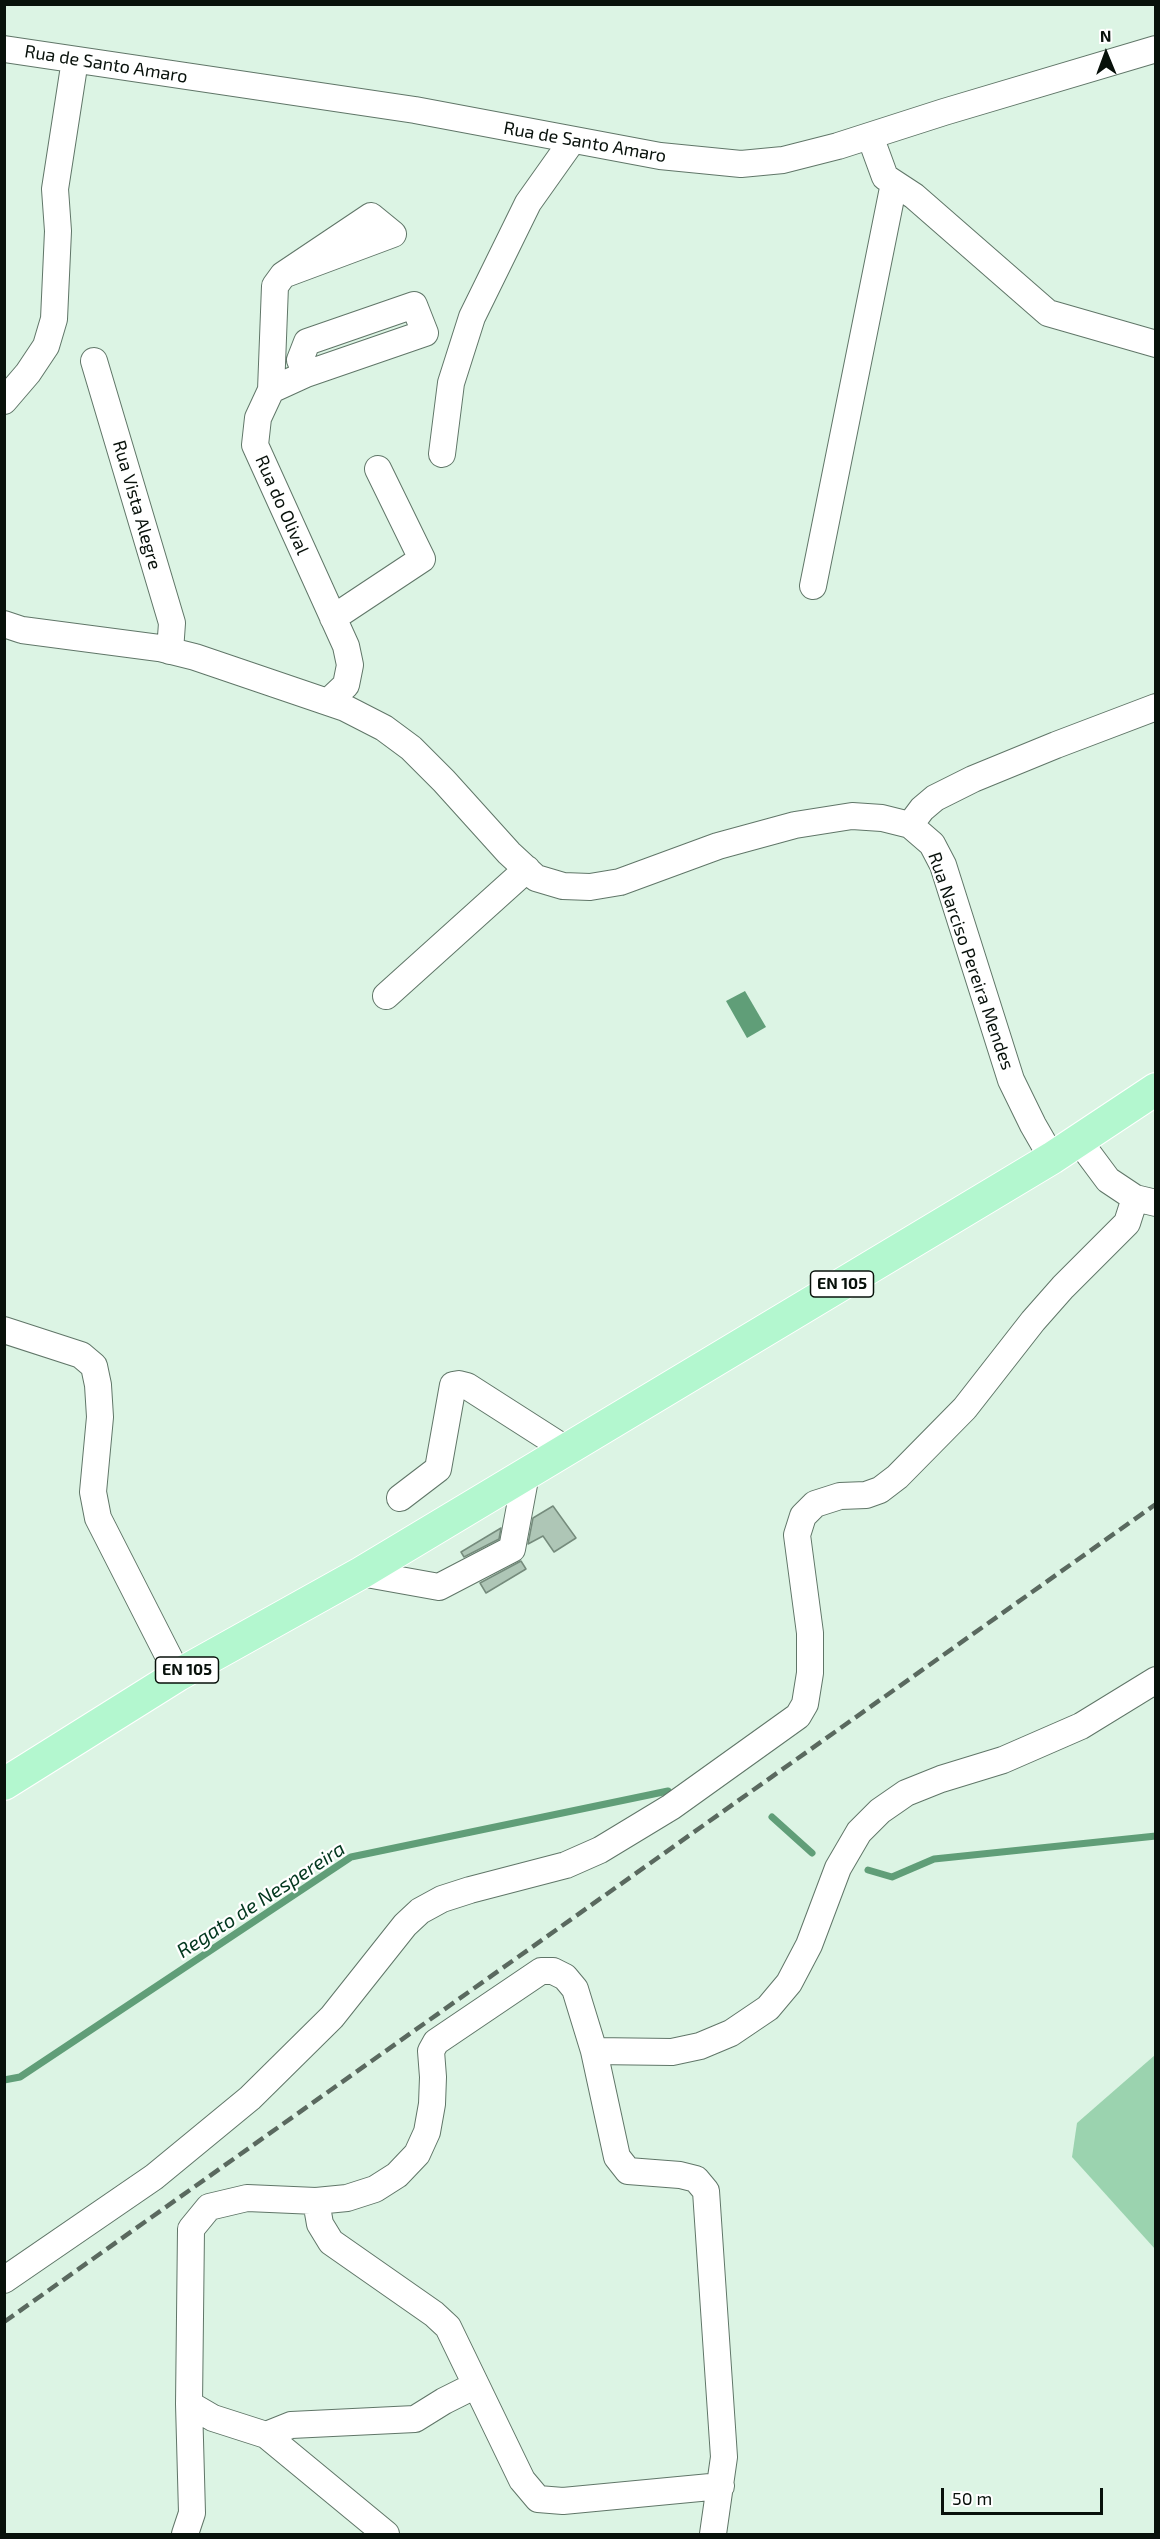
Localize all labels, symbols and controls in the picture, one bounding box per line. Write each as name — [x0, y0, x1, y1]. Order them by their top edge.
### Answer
north arrow — [1076, 24, 1136, 84]
text: N — [1100, 26, 1112, 45]
street label: Rua de Santo Amaro — [23, 40, 189, 88]
street label: Rua de Santo Amaro — [502, 117, 668, 167]
street label: Rua Vista Alegre — [108, 438, 166, 572]
street label: Rua do Olival — [251, 452, 313, 558]
street label: Rua Narciso Pereira Mendes — [924, 849, 1018, 1073]
road number: EN 105 — [810, 1271, 874, 1297]
road number: EN 105 — [156, 1657, 219, 1683]
water label: Regato de Nespereira — [172, 1837, 350, 1963]
scale bar — [944, 2476, 1106, 2514]
text: 50 m — [952, 2487, 992, 2509]

